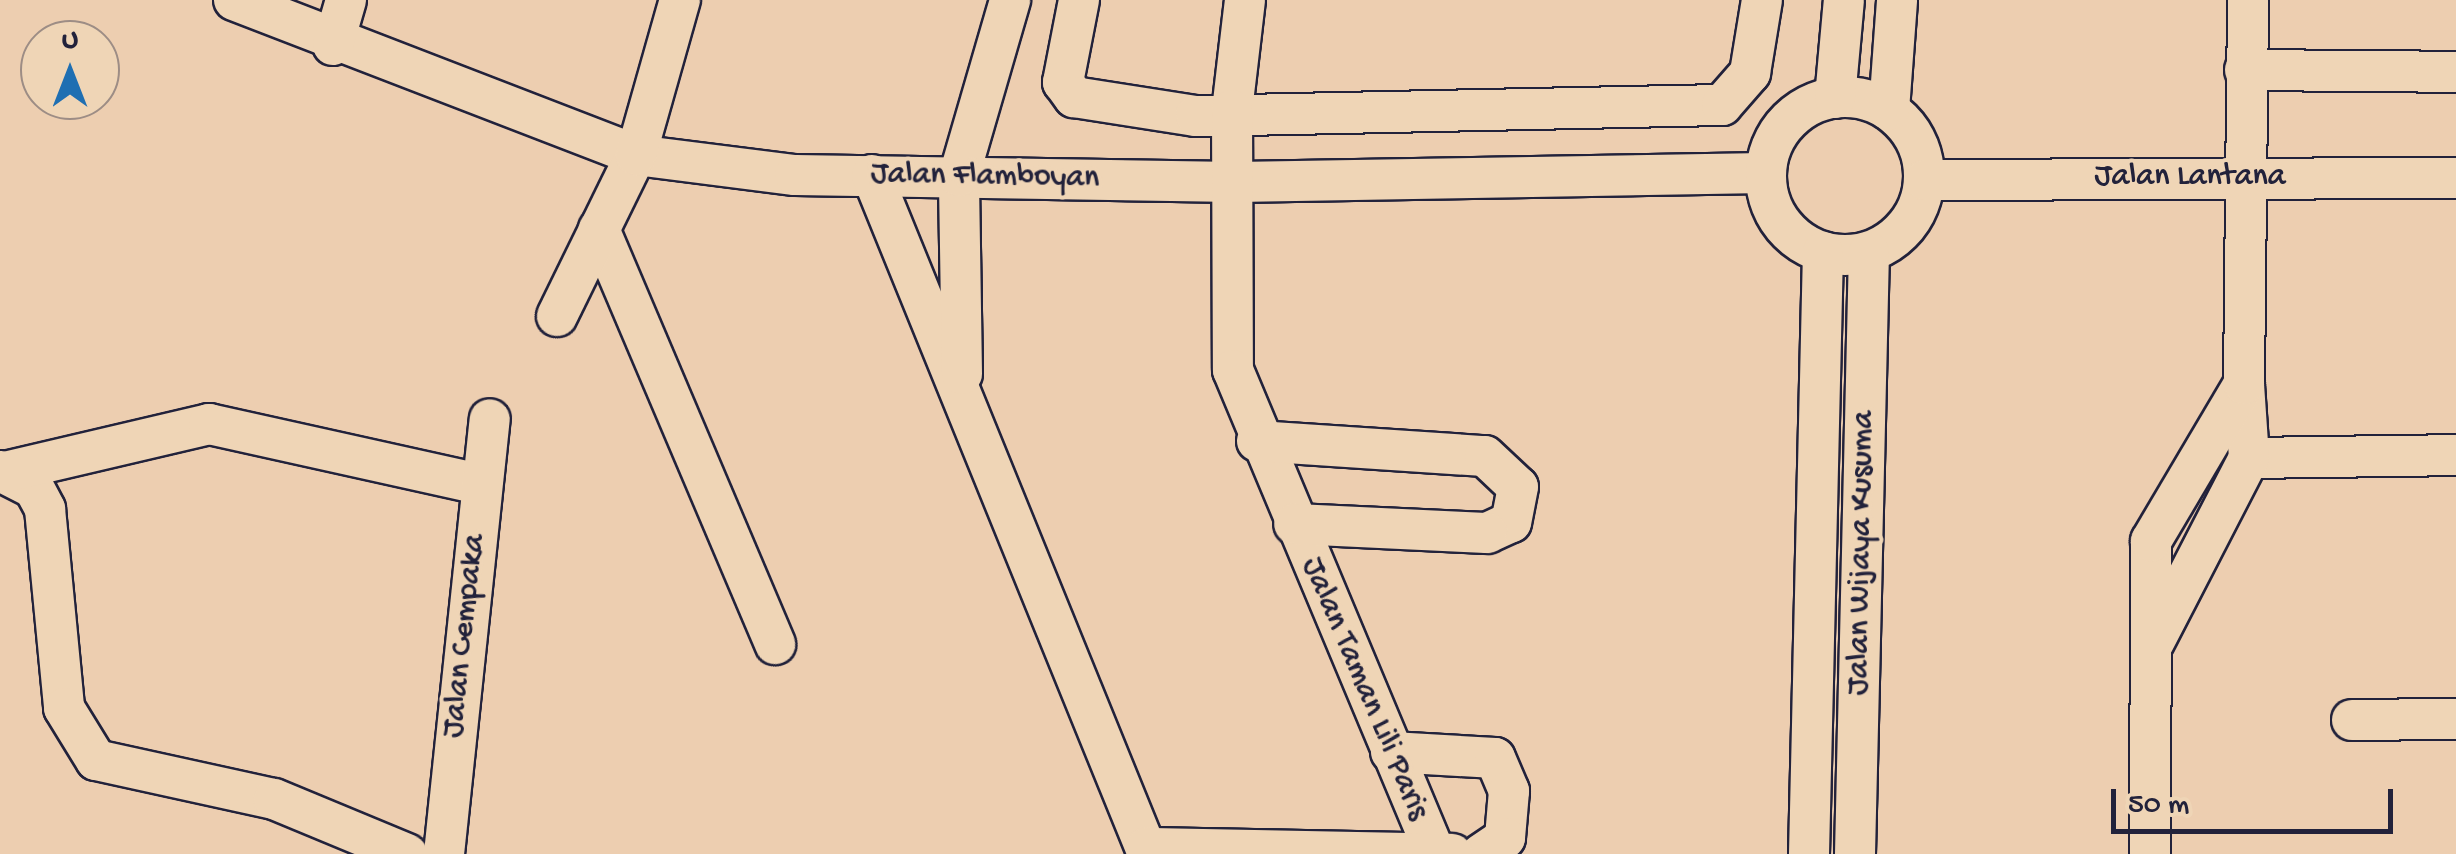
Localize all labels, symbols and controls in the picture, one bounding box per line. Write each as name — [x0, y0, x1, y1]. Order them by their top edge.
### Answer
north arrow — [20, 20, 120, 120]
text: U — [62, 25, 78, 58]
street label: Jalan Flamboyan — [870, 156, 1100, 198]
street label: Jalan Lantana — [2095, 158, 2285, 196]
street label: Jalan Wijaya Kusuma — [1840, 410, 1884, 696]
street label: Jalan Cempaka — [435, 532, 495, 740]
street label: Jalan Taman Lili Paris — [1291, 552, 1437, 826]
scale bar — [2116, 769, 2398, 831]
text: 50 m — [2128, 789, 2189, 824]

